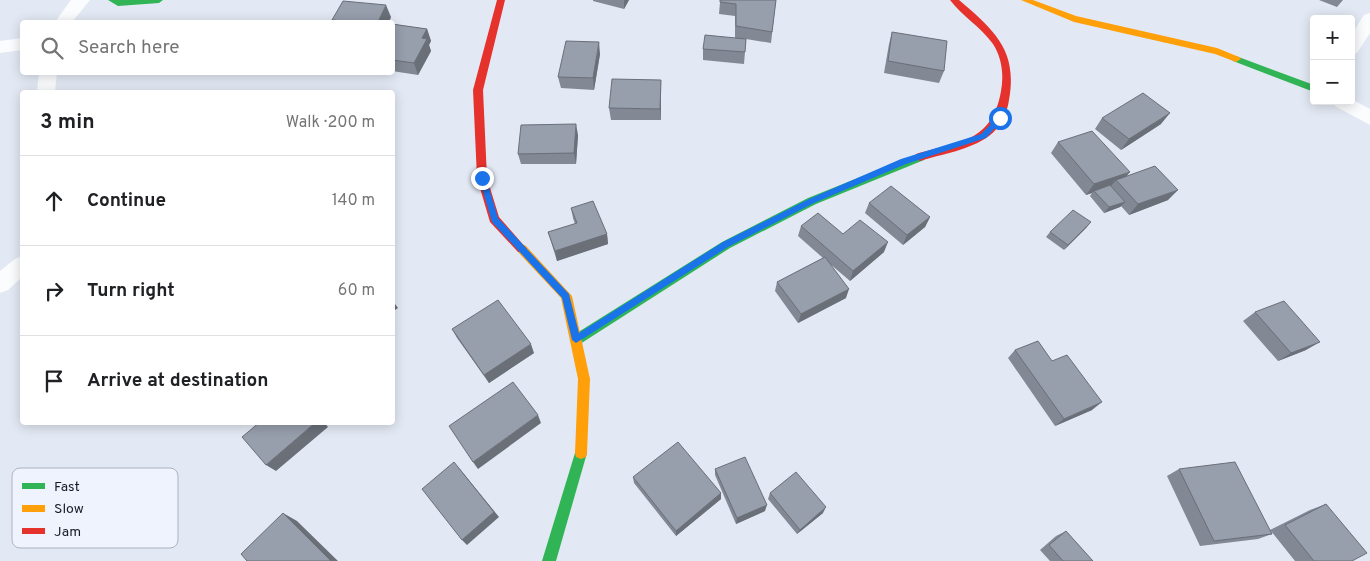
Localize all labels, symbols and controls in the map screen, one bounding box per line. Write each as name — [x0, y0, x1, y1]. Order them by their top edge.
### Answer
map controls — [1310, 15, 1355, 105]
button: + — [1310, 15, 1355, 60]
search box — [20, 20, 395, 75]
icon: search — [38, 34, 66, 62]
text: Search here — [78, 36, 180, 60]
button: − — [1310, 60, 1355, 105]
route start — [989, 107, 1012, 130]
text: 3 min — [40, 109, 95, 136]
text: Walk · 200 m — [286, 113, 375, 133]
route end — [471, 167, 494, 190]
icon: ahead — [40, 187, 68, 215]
text: Continue — [87, 189, 166, 213]
text: 140 m — [332, 191, 375, 211]
icon: right — [40, 277, 68, 305]
text: Turn right — [87, 279, 175, 303]
text: 60 m — [338, 281, 375, 301]
icon: arrive — [40, 367, 68, 395]
text: Arrive at destination — [87, 369, 268, 393]
legend — [12, 468, 178, 548]
text: Fast — [54, 479, 80, 496]
text: Slow — [54, 501, 84, 518]
text: Jam — [54, 524, 81, 541]

